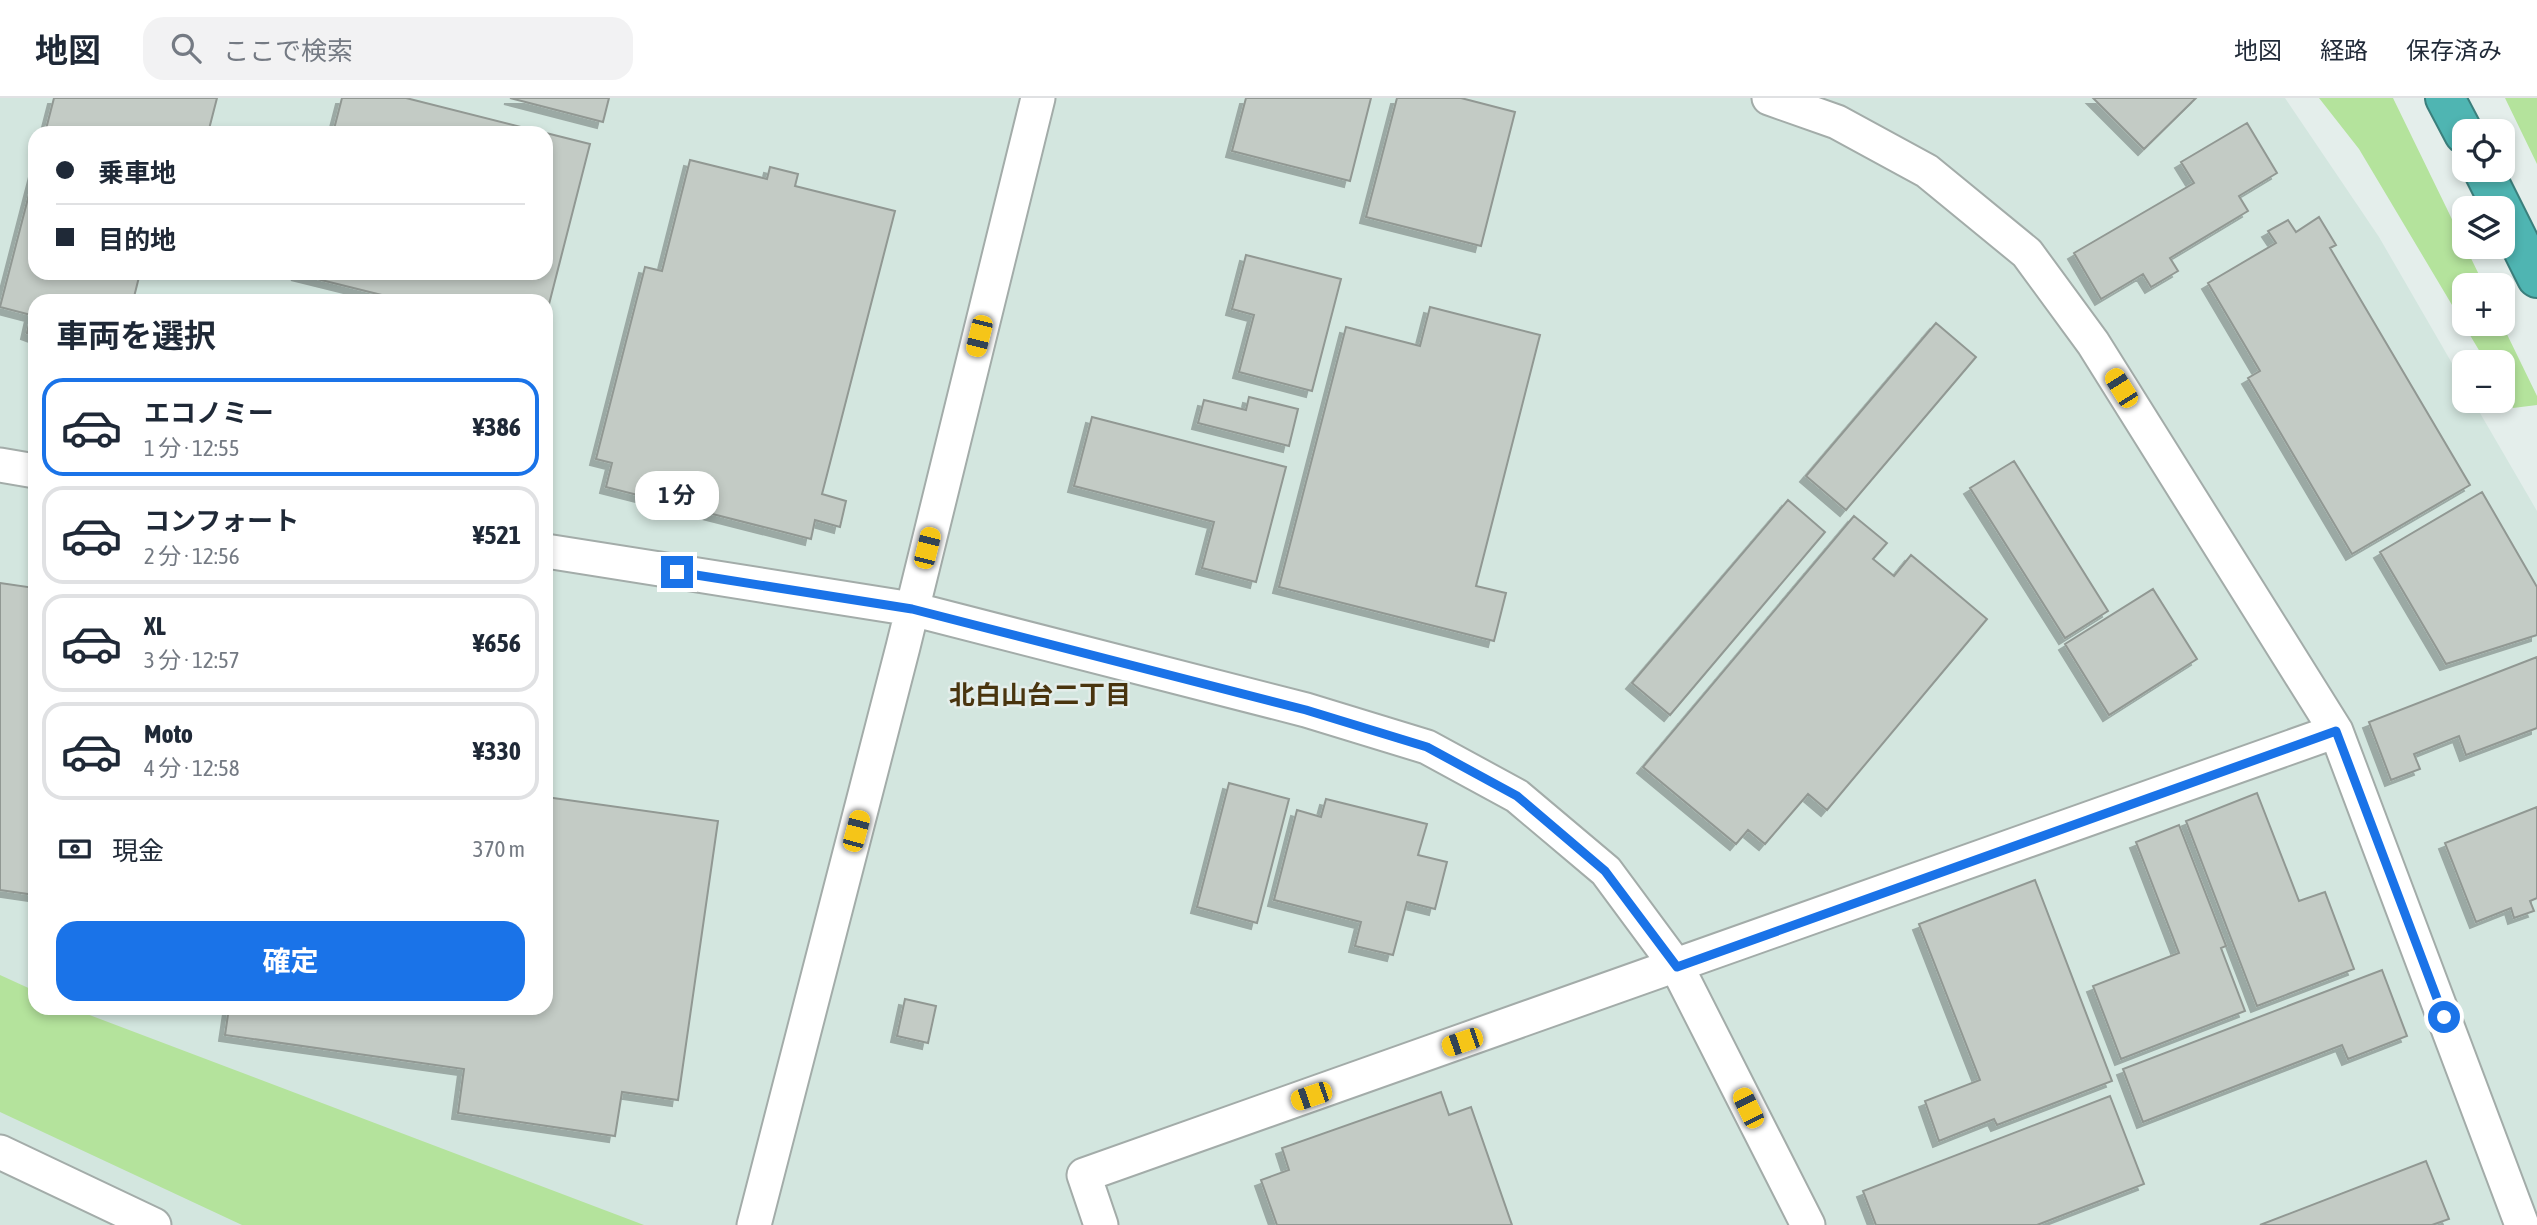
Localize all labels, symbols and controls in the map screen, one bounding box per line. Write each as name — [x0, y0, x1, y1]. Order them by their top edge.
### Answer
search box — [143, 17, 633, 80]
icon: search — [167, 29, 205, 67]
text: 地図 — [35, 31, 101, 69]
text: ここで検索 — [223, 36, 353, 66]
text: 地図 — [2234, 37, 2282, 64]
text: 経路 — [2320, 37, 2368, 64]
text: 保存済み — [2406, 37, 2502, 64]
map controls — [2452, 119, 2515, 413]
button: locate — [2452, 119, 2515, 182]
text: 乗車地 — [98, 158, 176, 188]
button: layers — [2452, 196, 2515, 259]
text: 目的地 — [98, 225, 176, 255]
button: + — [2452, 273, 2515, 336]
car — [964, 313, 995, 359]
text: 車両を選択 — [56, 317, 216, 354]
button: − — [2452, 350, 2515, 413]
car — [2101, 365, 2142, 411]
icon: car — [60, 396, 123, 459]
text: エコノミー — [144, 398, 274, 428]
text: ¥386 — [473, 412, 521, 442]
text: 1 分 · 12:55 — [144, 435, 240, 461]
callout: 1 分 — [635, 470, 719, 519]
text: 1 分 — [659, 482, 695, 508]
icon: car — [60, 504, 123, 567]
text: コンフォート — [144, 506, 299, 536]
text: ¥521 — [473, 520, 521, 550]
car — [912, 525, 943, 571]
text: 2 分 · 12:56 — [144, 543, 240, 569]
route end — [661, 556, 693, 588]
text: XL — [144, 611, 166, 641]
icon: car — [60, 612, 123, 675]
text: ¥656 — [473, 628, 521, 658]
text: 3 分 · 12:57 — [144, 647, 240, 673]
district label: 北白山台二丁目 — [949, 680, 1131, 710]
text: Moto — [144, 719, 193, 749]
icon: car — [60, 720, 123, 783]
text: ¥330 — [473, 736, 521, 766]
text: 4 分 · 12:58 — [144, 755, 240, 781]
car — [841, 808, 872, 854]
icon: cash — [56, 830, 94, 868]
text: 現金 — [112, 836, 164, 866]
text: 370 m — [473, 836, 525, 862]
button: 確定 — [56, 921, 525, 1001]
route start — [2428, 1001, 2460, 1033]
car — [1439, 1025, 1486, 1059]
car — [1288, 1079, 1335, 1113]
car — [1730, 1085, 1767, 1131]

